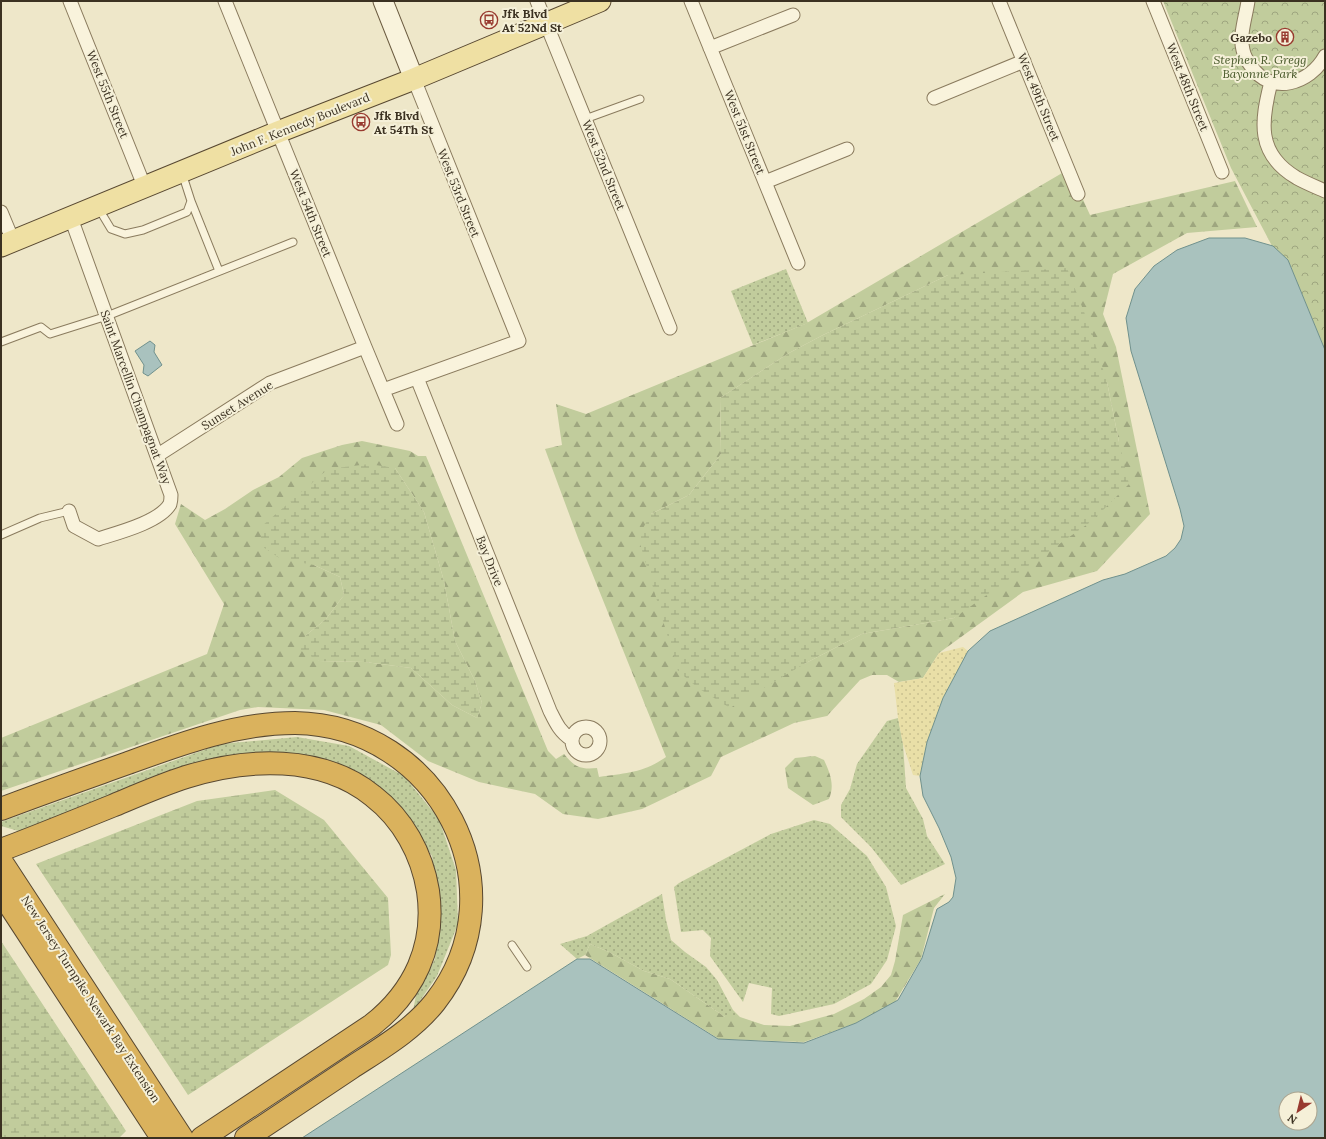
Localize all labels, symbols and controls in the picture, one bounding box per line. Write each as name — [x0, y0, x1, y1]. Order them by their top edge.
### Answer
place label: Jfk Blvd At 52Nd St — [502, 6, 563, 35]
bus stop icon: Jfk Blvd At 52Nd St — [479, 10, 499, 30]
building icon: Gazebo — [1275, 27, 1295, 47]
place label: Gazebo — [1230, 30, 1272, 45]
street label: West 48th Street — [1164, 41, 1213, 134]
street label: West 55th Street — [84, 48, 133, 140]
street label: West 49th Street — [1014, 51, 1064, 144]
park label: Stephen R. Gregg Bayonne Park — [1214, 52, 1306, 81]
street label: West 51st Street — [721, 88, 769, 177]
street label: John F. Kennedy Boulevard — [227, 89, 372, 159]
place label: Jfk Blvd At 54Th St — [374, 108, 434, 137]
bus stop icon: Jfk Blvd At 54Th St — [351, 112, 371, 132]
street label: West 52nd Street — [579, 118, 629, 213]
street label: West 53rd Street — [434, 147, 484, 240]
street label: West 54th Street — [287, 167, 336, 259]
street label: Saint Marcellin Champagnat Way — [97, 308, 175, 487]
street label: Sunset Avenue — [198, 377, 276, 433]
street label: Bay Drive — [473, 534, 507, 589]
street label: New Jersey Turnpike Newark Bay Extension — [18, 893, 164, 1105]
north arrow — [1278, 1091, 1318, 1131]
text: N — [1284, 1111, 1300, 1127]

